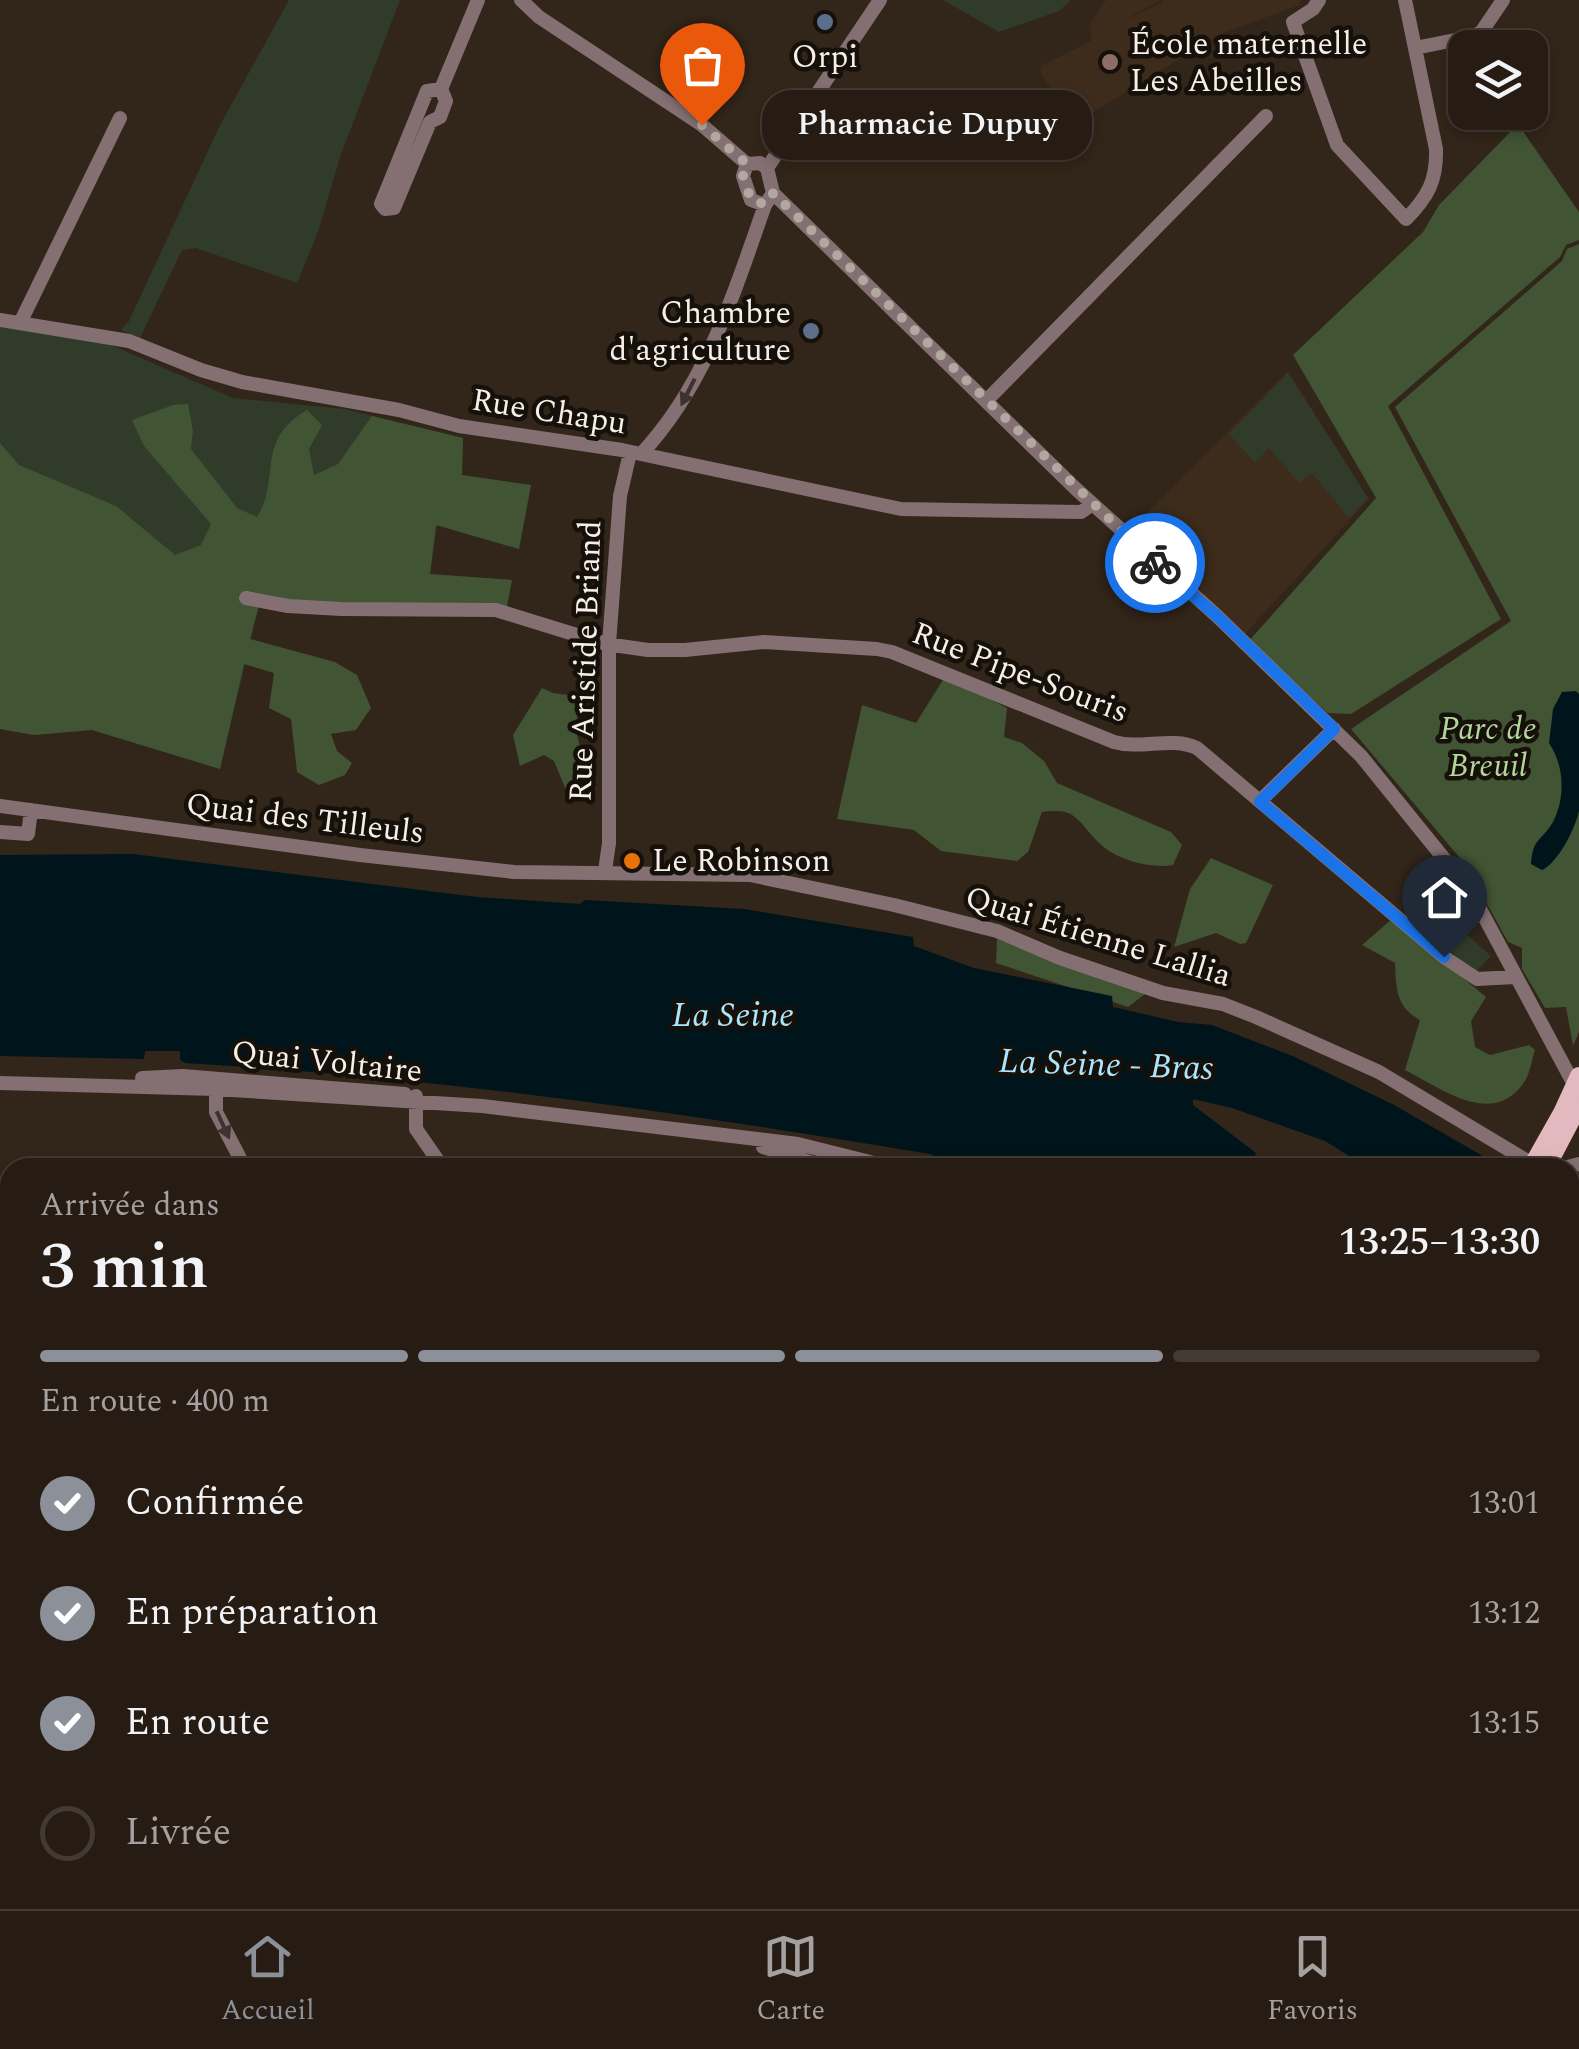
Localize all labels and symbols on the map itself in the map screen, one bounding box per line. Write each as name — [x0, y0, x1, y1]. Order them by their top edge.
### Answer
marker: Orpi — [814, 11, 836, 33]
place label: École maternelle Les Abeilles — [1130, 20, 1367, 106]
pin — [660, 23, 745, 126]
place label: Orpi — [792, 33, 858, 82]
marker: École maternelle Les Abeilles — [1099, 51, 1121, 73]
callout: Pharmacie Dupuy — [762, 90, 1092, 160]
place label: Chambre d'agriculture — [610, 289, 791, 375]
marker: Chambre d'agriculture — [800, 320, 822, 342]
street label: Rue Chapu — [468, 376, 630, 448]
one-way arrow — [680, 377, 697, 406]
courier — [1105, 513, 1205, 613]
street label: Rue Aristide Briand — [557, 519, 615, 803]
street label: Rue Pipe-Souris — [905, 609, 1135, 737]
park label: Parc de Breuil — [1439, 705, 1537, 791]
street label: Quai des Tilleuls — [183, 780, 427, 858]
place label: Le Robinson — [652, 837, 830, 886]
marker: Le Robinson — [621, 850, 643, 872]
pin — [1402, 855, 1487, 958]
street label: Quai Étienne Lallia — [959, 873, 1237, 1001]
water label: La Seine — [672, 989, 794, 1042]
street label: Quai Voltaire — [229, 1028, 425, 1096]
water label: La Seine - Bras — [998, 1035, 1214, 1095]
one-way arrow — [215, 1111, 232, 1140]

